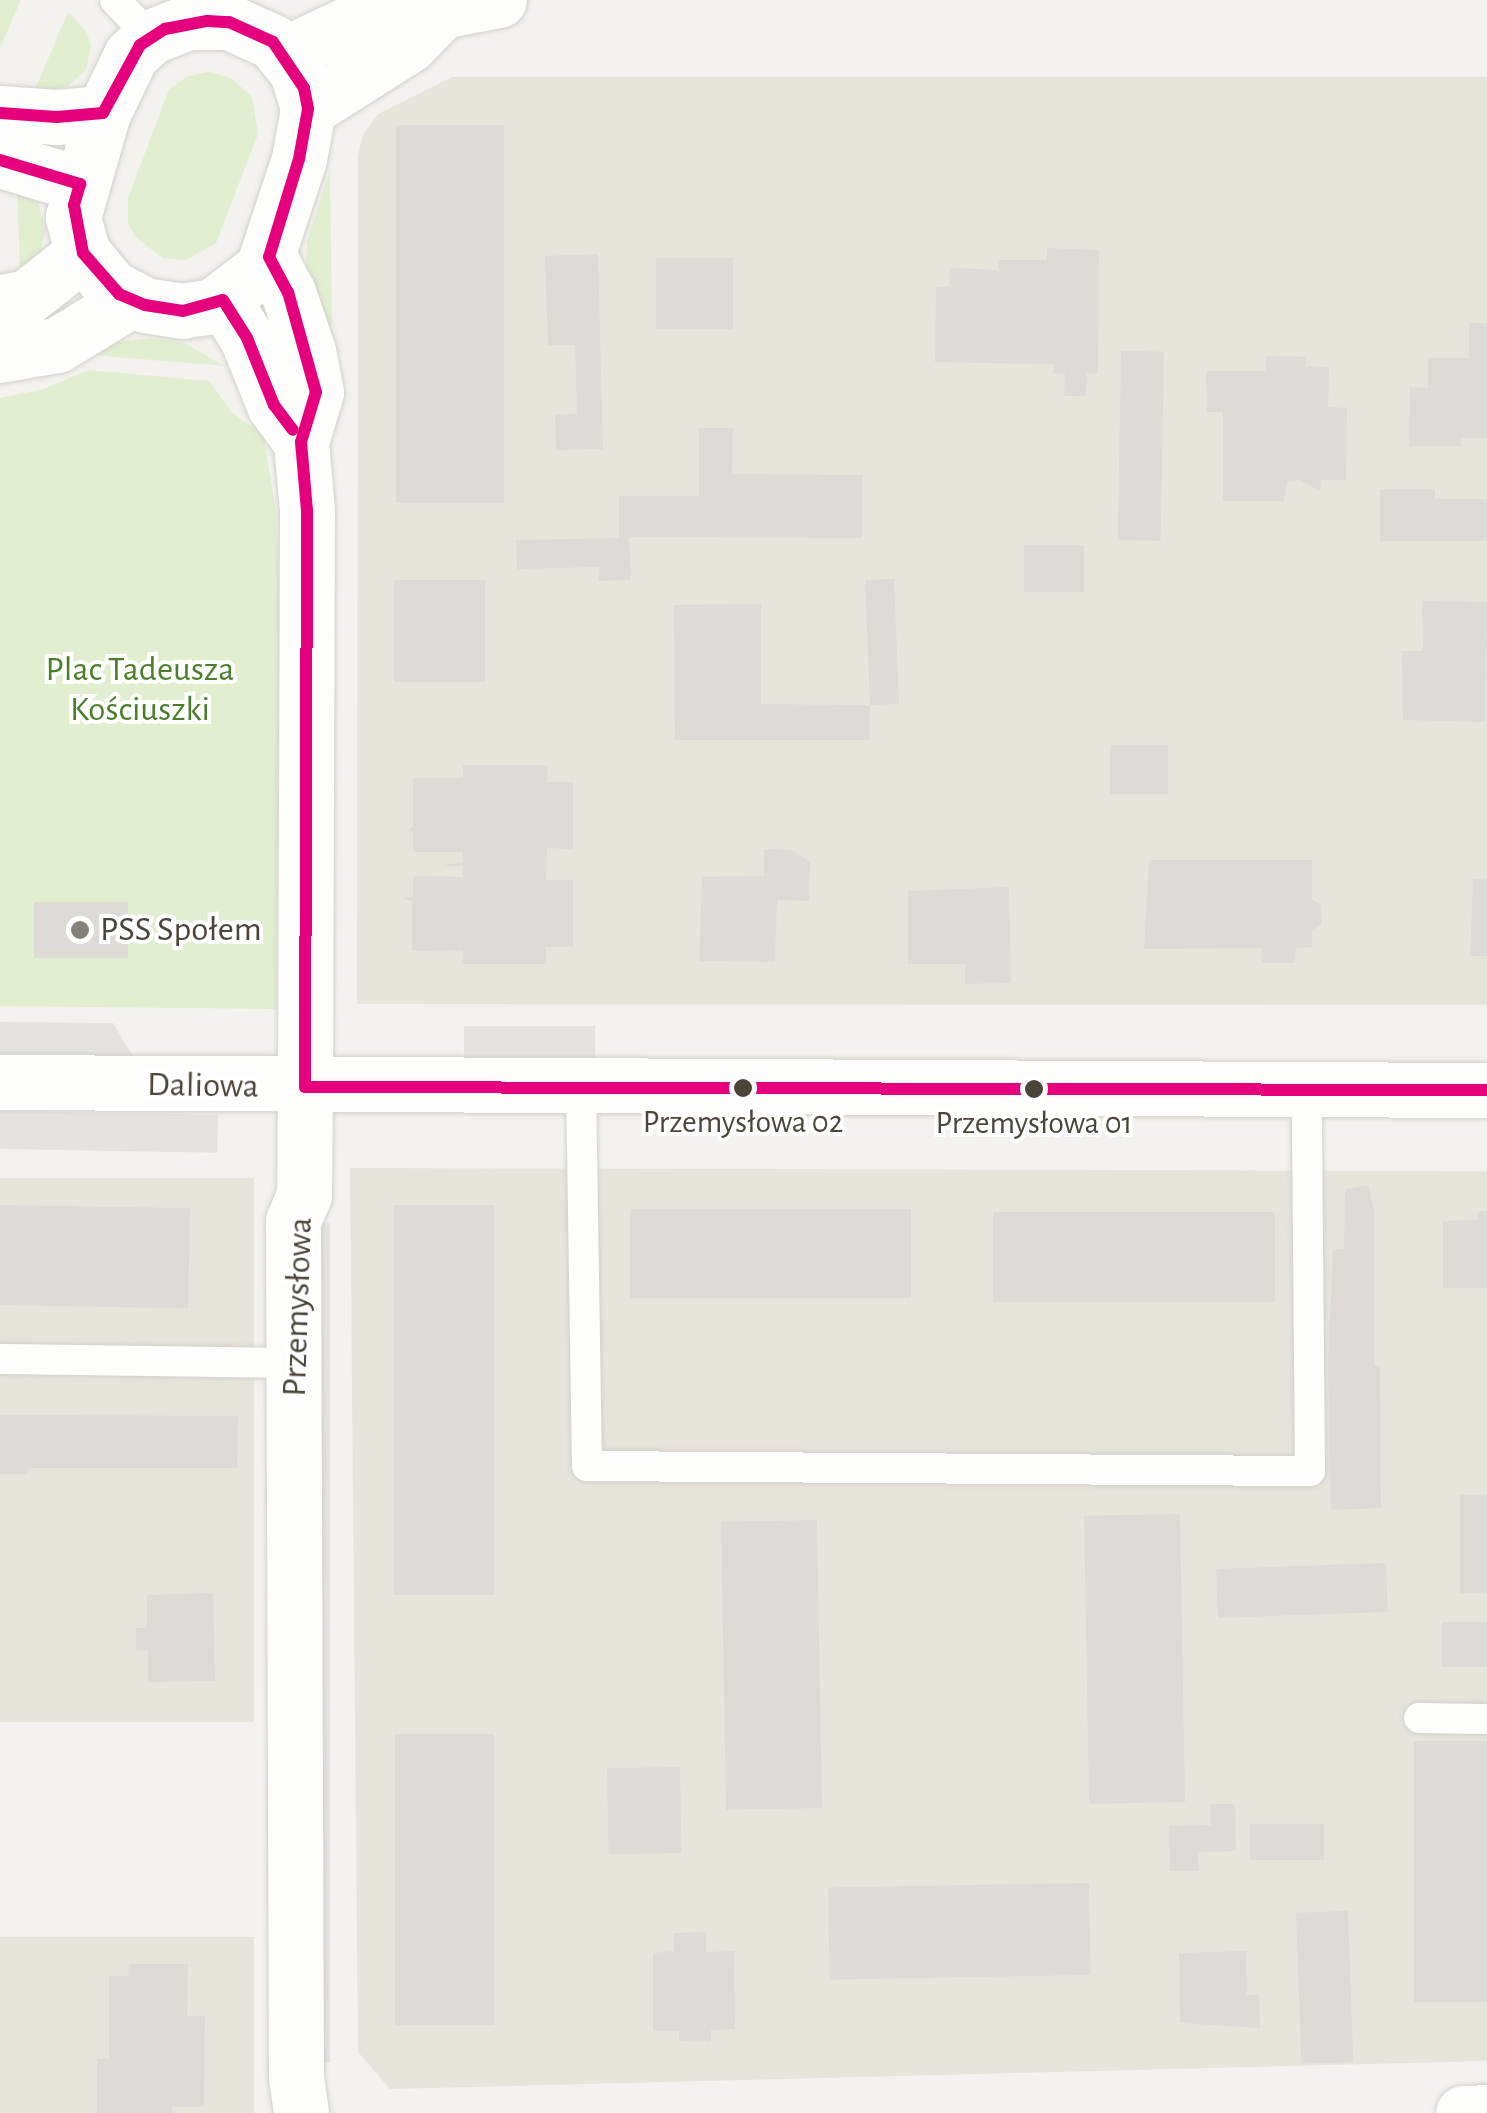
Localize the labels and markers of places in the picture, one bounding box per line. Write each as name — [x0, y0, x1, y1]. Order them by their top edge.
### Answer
place label: PSS Społem — [100, 909, 262, 951]
marker: PSS Społem — [69, 919, 91, 941]
marker: Przemysłowa 02 — [733, 1078, 753, 1098]
marker: Przemysłowa 01 — [1024, 1079, 1044, 1099]
place label: Przemysłowa 02 — [643, 1103, 843, 1141]
place label: Przemysłowa 01 — [935, 1104, 1133, 1142]

